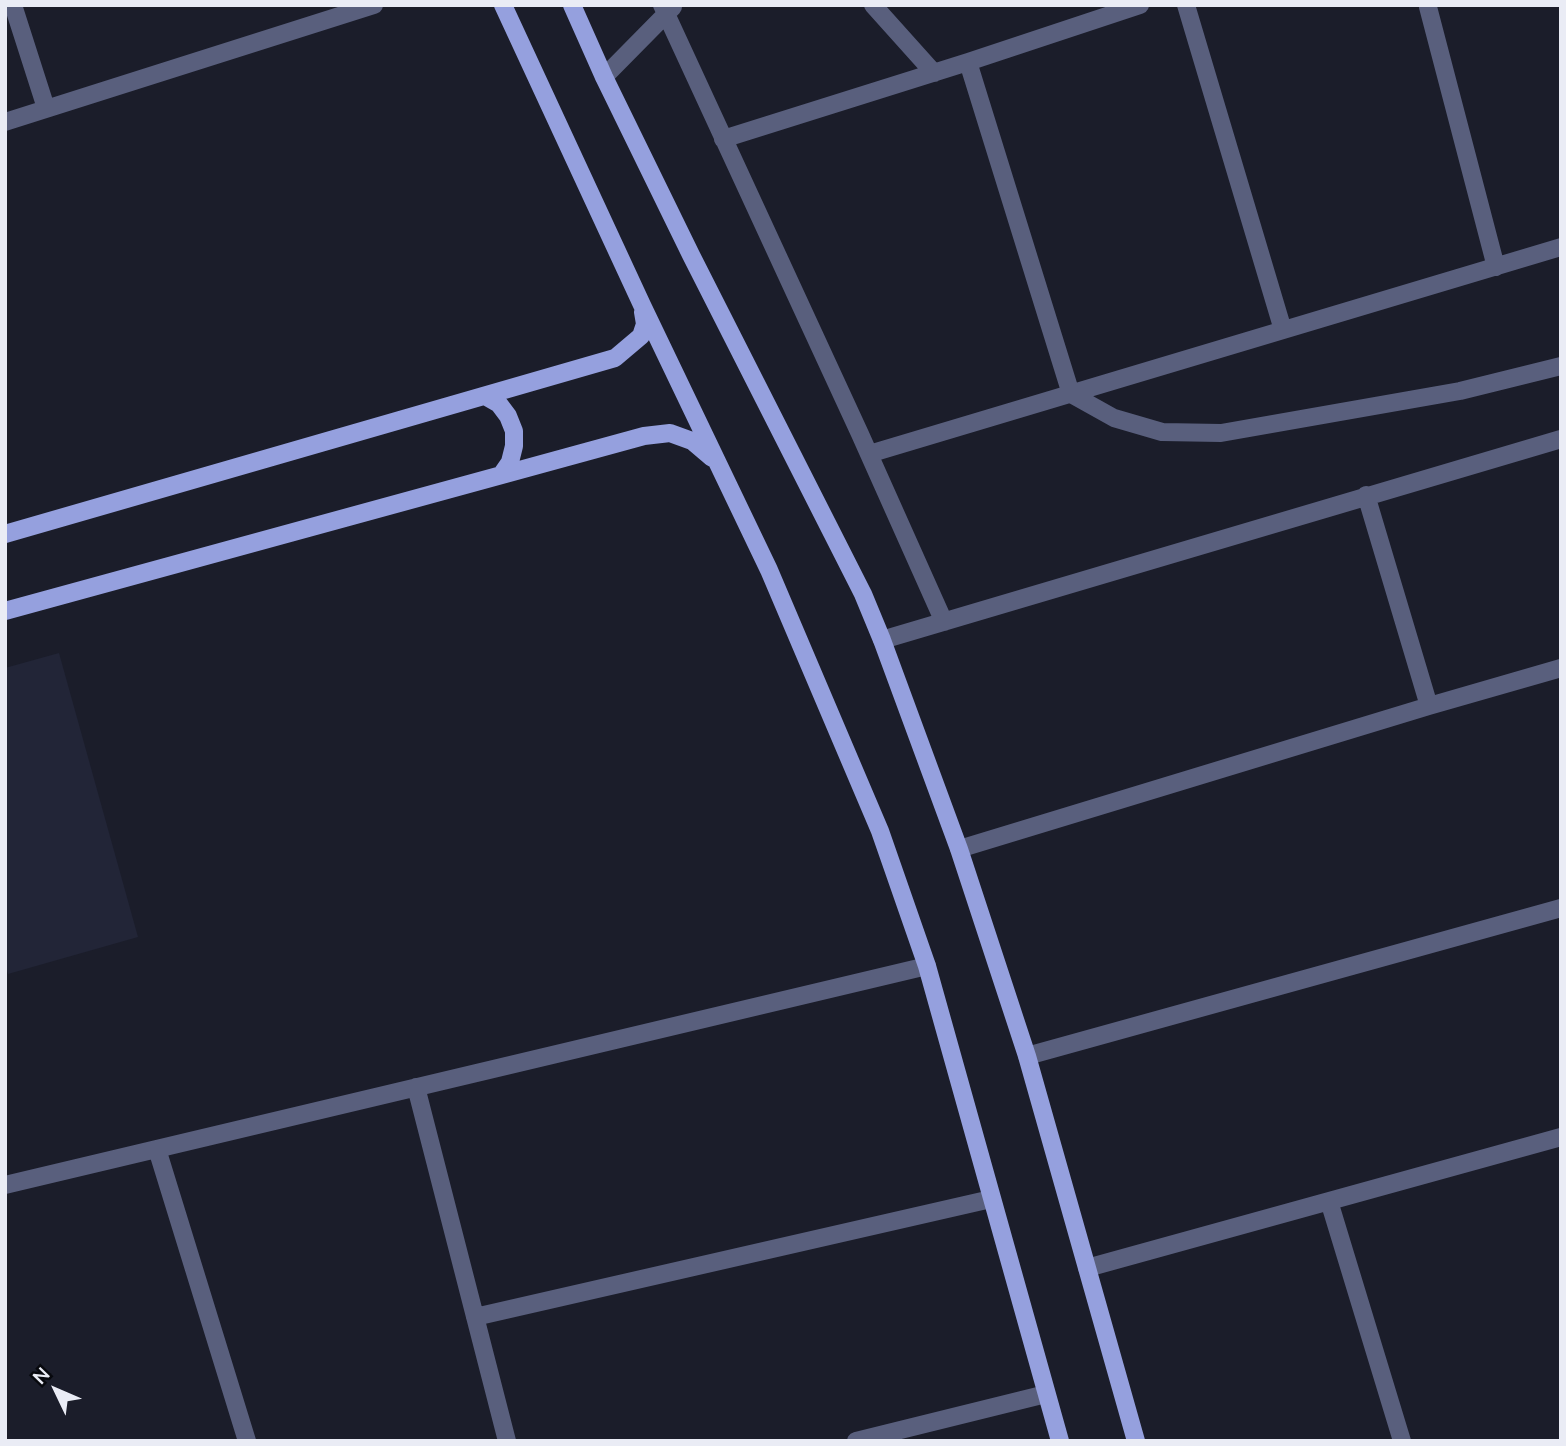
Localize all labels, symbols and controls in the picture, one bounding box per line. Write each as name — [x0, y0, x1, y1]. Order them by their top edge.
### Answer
north arrow — [21, 1355, 91, 1425]
text: N — [27, 1362, 55, 1389]

